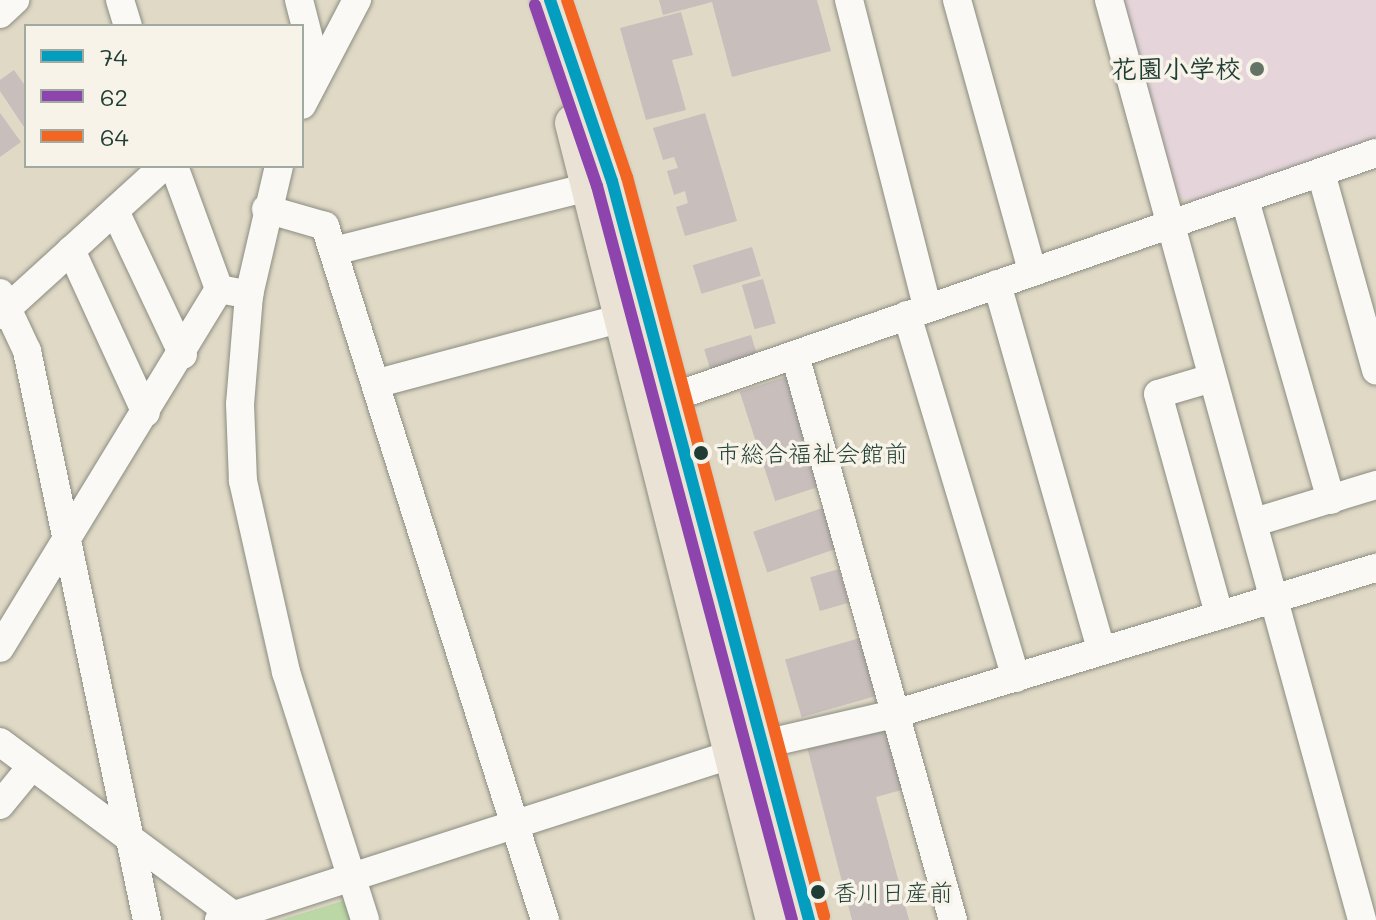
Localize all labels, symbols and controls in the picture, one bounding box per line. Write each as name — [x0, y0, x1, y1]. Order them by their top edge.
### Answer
legend — [24, 24, 304, 168]
text: 74 — [100, 41, 127, 72]
place label: 花園小学校 — [1111, 53, 1241, 85]
marker: 花園小学校 — [1248, 60, 1266, 78]
text: 62 — [100, 81, 128, 112]
text: 64 — [100, 121, 129, 152]
place label: 市総合福祉会館前 — [716, 439, 908, 467]
marker: 市総合福祉会館前 — [693, 445, 709, 461]
place label: 香川日産前 — [833, 878, 953, 906]
marker: 香川日産前 — [810, 884, 826, 900]

